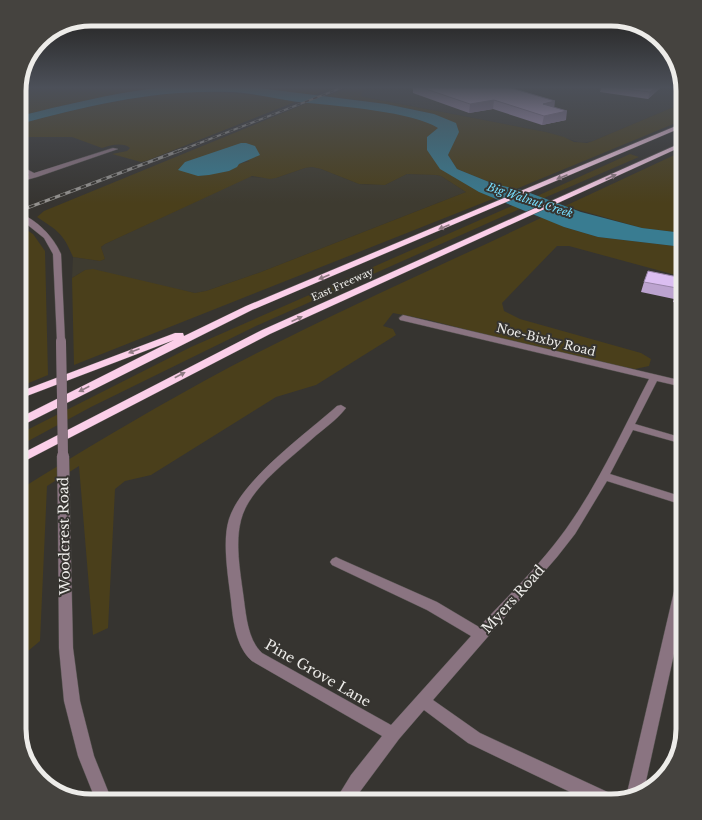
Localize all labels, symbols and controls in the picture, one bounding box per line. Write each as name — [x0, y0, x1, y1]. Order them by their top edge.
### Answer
one-way arrow — [557, 174, 568, 180]
one-way arrow — [605, 174, 616, 180]
water label: Big Walnut Creek — [484, 179, 575, 221]
one-way arrow — [439, 224, 450, 230]
street label: East Freeway — [309, 265, 376, 304]
one-way arrow — [319, 274, 330, 280]
one-way arrow — [292, 315, 304, 321]
street label: Noe-Bixby Road — [495, 320, 597, 359]
one-way arrow — [128, 349, 140, 355]
one-way arrow — [174, 372, 186, 378]
one-way arrow — [78, 386, 90, 393]
street label: Woodcrest Road — [54, 476, 74, 596]
street label: Myers Road — [478, 561, 549, 637]
street label: Pine Grove Lane — [262, 635, 374, 711]

